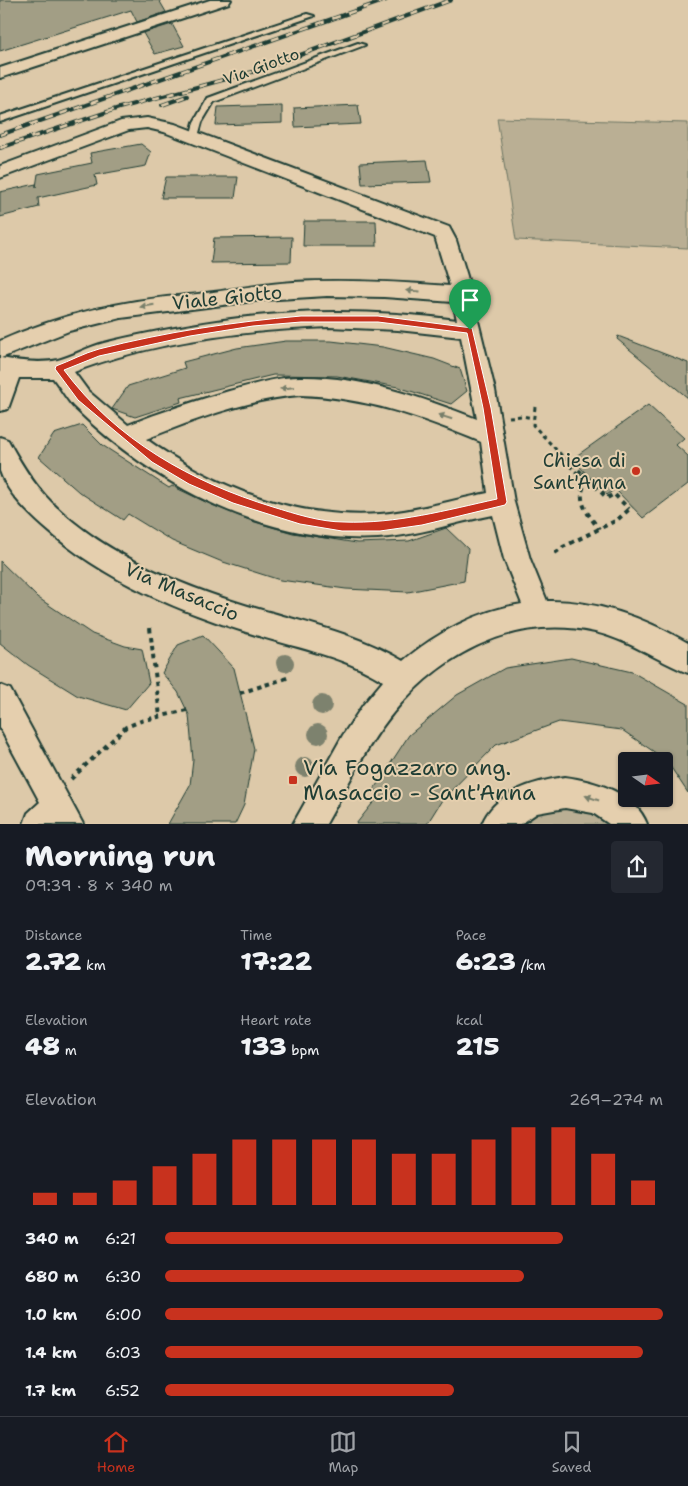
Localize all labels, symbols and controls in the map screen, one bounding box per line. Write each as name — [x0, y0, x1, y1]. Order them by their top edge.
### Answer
street label: Via Giotto — [220, 43, 302, 90]
street label: Viale Giotto — [171, 279, 283, 316]
pin — [449, 279, 491, 330]
icon: arrive — [456, 286, 484, 314]
one-way arrow — [404, 287, 420, 295]
one-way arrow — [138, 303, 154, 311]
one-way arrow — [278, 384, 294, 392]
one-way arrow — [437, 413, 452, 421]
place label: Chiesa di Sant'Anna — [533, 448, 626, 495]
marker: Chiesa di Sant'Anna — [630, 465, 642, 477]
street label: Via Masaccio — [121, 556, 243, 627]
north arrow — [618, 752, 672, 808]
map controls — [618, 752, 673, 807]
place label: Via Fogazzaro ang. Masaccio - Sant'Anna — [303, 753, 536, 807]
marker: Via Fogazzaro ang. Masaccio - Sant'Anna — [287, 774, 299, 786]
one-way arrow — [584, 794, 599, 802]
text: Morning run — [25, 837, 215, 875]
button: share — [611, 841, 663, 893]
text: 09:39 · 8 × 340 m — [25, 875, 173, 896]
text: Distance — [25, 926, 82, 944]
text: Time — [240, 926, 272, 944]
text: Pace — [456, 926, 486, 944]
text: 2.72 — [25, 944, 81, 978]
text: 17:22 — [240, 944, 312, 978]
text: 6:23 — [456, 944, 516, 978]
text: km — [81, 956, 106, 974]
text: /km — [516, 956, 546, 974]
text: Elevation — [25, 1011, 88, 1029]
text: Heart rate — [240, 1011, 312, 1029]
text: kcal — [456, 1011, 483, 1029]
text: 48 — [25, 1029, 60, 1063]
text: 133 — [240, 1029, 286, 1063]
text: 215 — [456, 1029, 499, 1063]
text: m — [60, 1041, 77, 1059]
text: bpm — [286, 1041, 319, 1059]
text: Elevation — [25, 1089, 97, 1110]
text: 269–274 m — [569, 1089, 663, 1110]
text: 340 m — [25, 1228, 79, 1249]
text: 6:21 — [105, 1228, 136, 1249]
text: 680 m — [25, 1266, 78, 1287]
text: 6:30 — [105, 1266, 141, 1287]
text: 1.0 km — [25, 1304, 77, 1325]
text: 6:00 — [105, 1304, 142, 1325]
text: 1.4 km — [25, 1342, 77, 1363]
text: 6:03 — [105, 1342, 141, 1363]
text: 1.7 km — [25, 1380, 76, 1401]
text: 6:52 — [105, 1380, 140, 1401]
tab: Home — [97, 1428, 135, 1476]
tab: Map — [328, 1428, 358, 1476]
tab: Saved — [552, 1428, 591, 1476]

